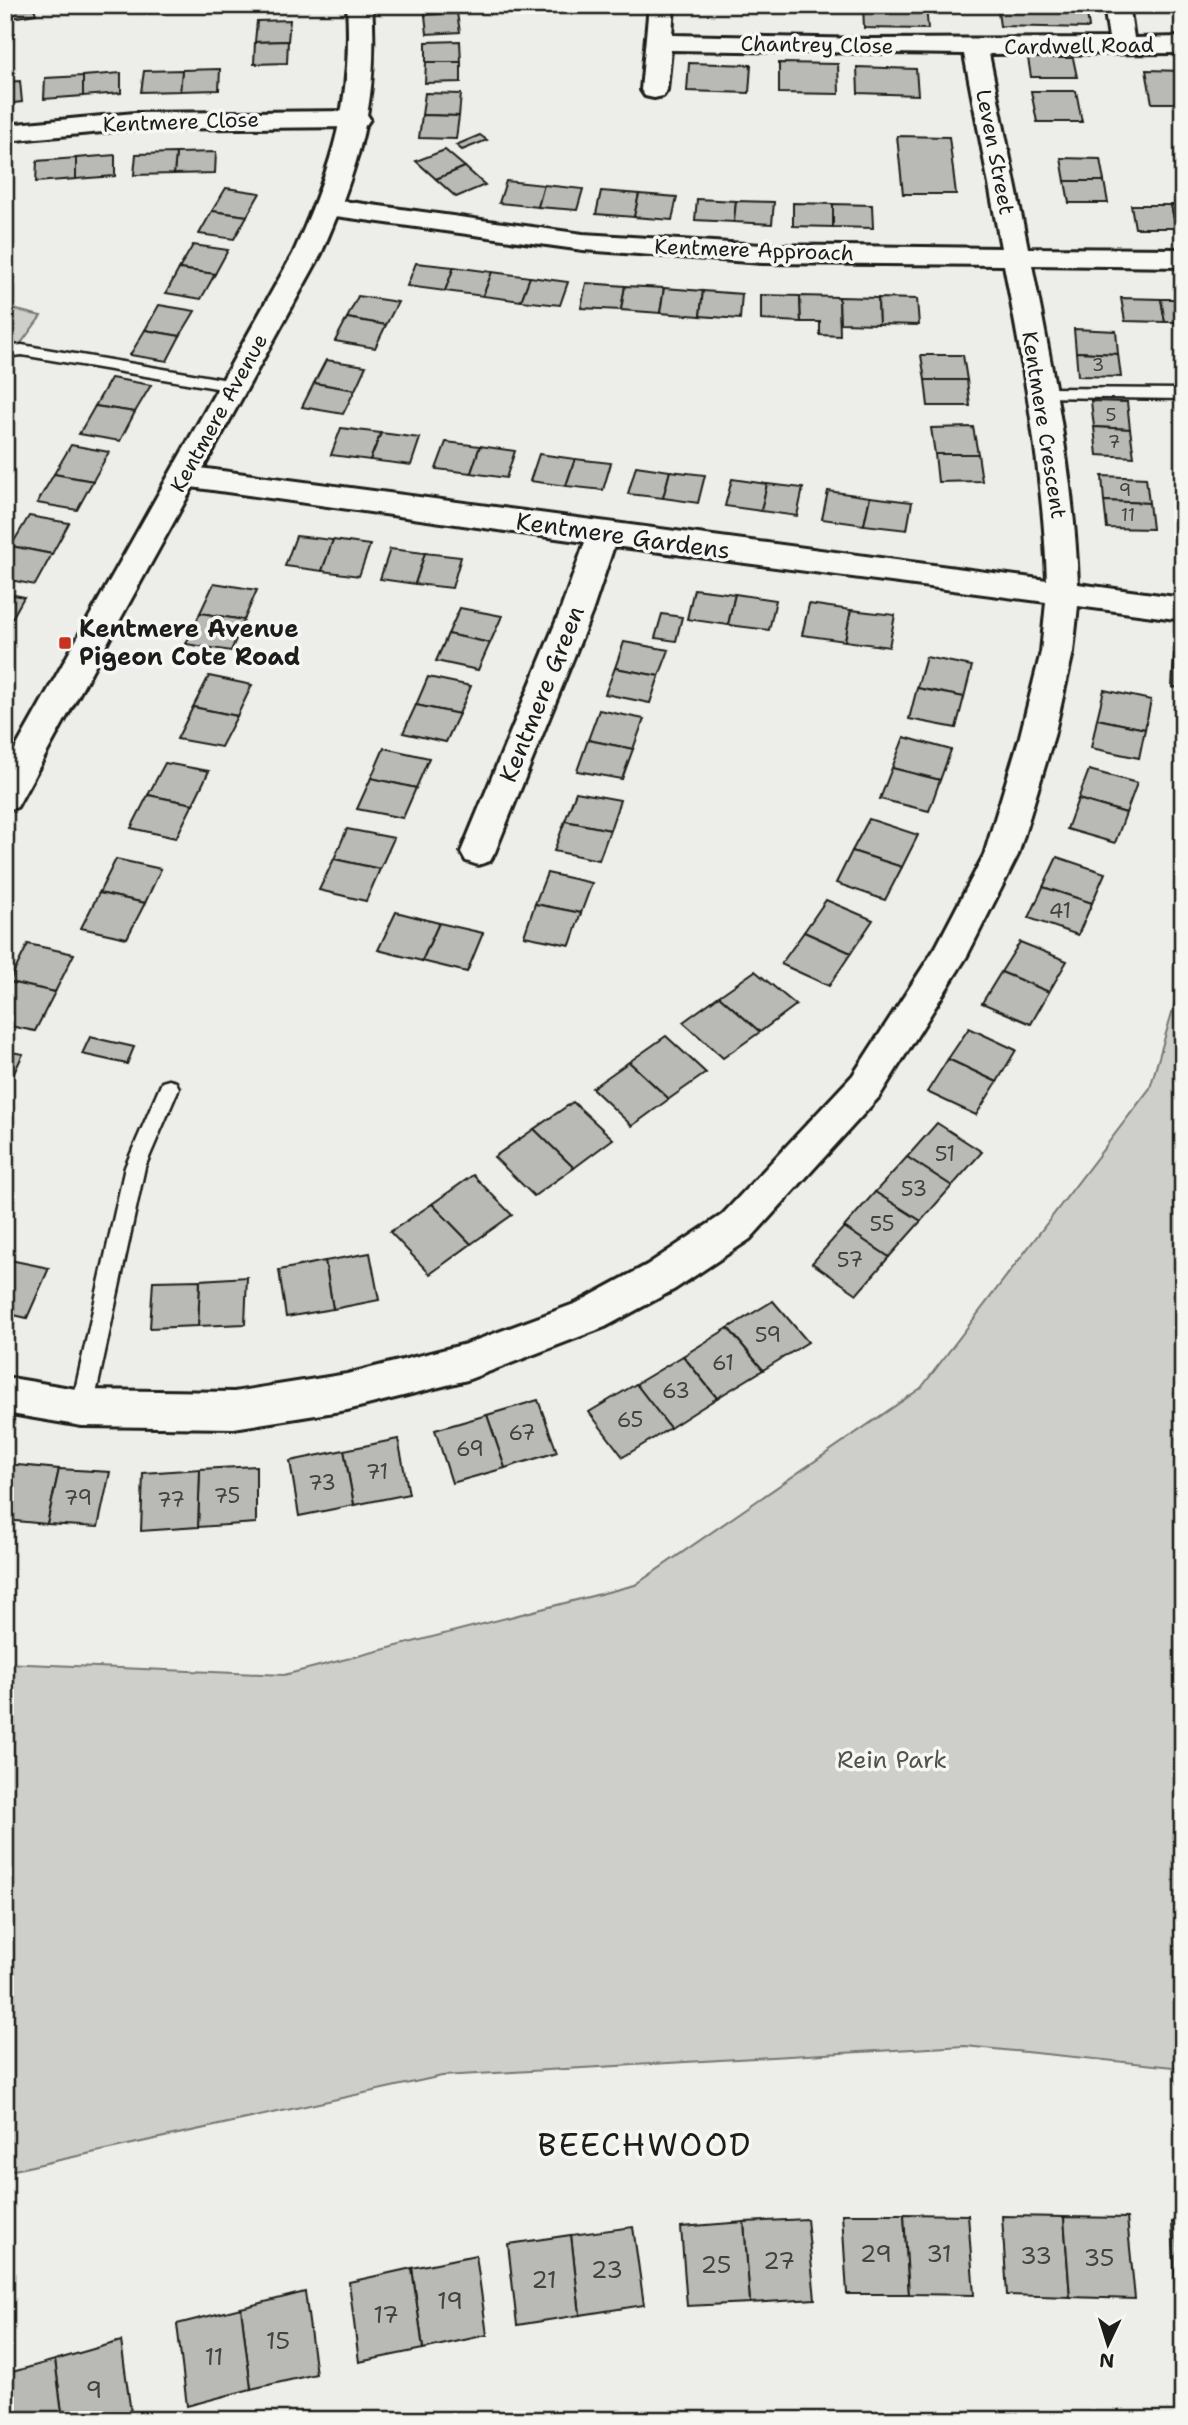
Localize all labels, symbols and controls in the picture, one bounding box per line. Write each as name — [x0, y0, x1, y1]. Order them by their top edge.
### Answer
street label: Chantrey Close — [740, 30, 894, 60]
street label: Cardwell Road — [1004, 31, 1154, 61]
street label: Leven Street — [969, 87, 1021, 217]
street label: Kentmere Close — [102, 105, 260, 139]
street label: Kentmere Approach — [654, 233, 854, 267]
street label: Kentmere Avenue — [164, 329, 274, 497]
street label: Kentmere Crescent — [1015, 329, 1073, 521]
house number: 3 — [1092, 353, 1104, 377]
house number: 5 — [1105, 403, 1117, 427]
house number: 7 — [1108, 430, 1120, 454]
house number: 9 — [1119, 478, 1131, 502]
house number: 11 — [1121, 503, 1135, 527]
street label: Kentmere Gardens — [514, 505, 732, 567]
street label: Kentmere Green — [492, 601, 592, 787]
place label: Kentmere Avenue Pigeon Cote Road — [79, 613, 300, 673]
marker: Kentmere Avenue Pigeon Cote Road — [57, 635, 73, 651]
house number: 41 — [1049, 897, 1071, 925]
house number: 51 — [935, 1140, 955, 1168]
house number: 53 — [901, 1175, 927, 1203]
house number: 55 — [869, 1210, 895, 1238]
house number: 57 — [837, 1246, 863, 1274]
house number: 59 — [755, 1321, 781, 1349]
house number: 61 — [712, 1349, 734, 1377]
house number: 63 — [662, 1377, 690, 1405]
house number: 65 — [617, 1406, 643, 1434]
house number: 67 — [508, 1419, 536, 1447]
house number: 69 — [456, 1435, 484, 1463]
house number: 71 — [366, 1458, 388, 1486]
house number: 73 — [308, 1469, 336, 1497]
house number: 75 — [214, 1482, 240, 1510]
house number: 79 — [64, 1484, 92, 1512]
house number: 77 — [157, 1486, 185, 1514]
park label: Rein Park — [837, 1744, 947, 1776]
district label: BEECHWOOD — [538, 2123, 752, 2166]
house number: 29 — [860, 2238, 892, 2270]
house number: 31 — [926, 2238, 952, 2270]
house number: 33 — [1020, 2240, 1052, 2272]
house number: 35 — [1084, 2242, 1114, 2274]
house number: 27 — [763, 2245, 795, 2277]
house number: 25 — [700, 2249, 732, 2281]
house number: 23 — [591, 2254, 623, 2286]
house number: 21 — [531, 2264, 557, 2296]
house number: 19 — [437, 2285, 463, 2317]
house number: 17 — [373, 2299, 399, 2331]
north arrow — [1072, 2310, 1142, 2380]
house number: 15 — [266, 2325, 290, 2357]
house number: 11 — [204, 2341, 224, 2373]
text: N — [1098, 2347, 1115, 2373]
house number: 9 — [86, 2374, 102, 2406]

